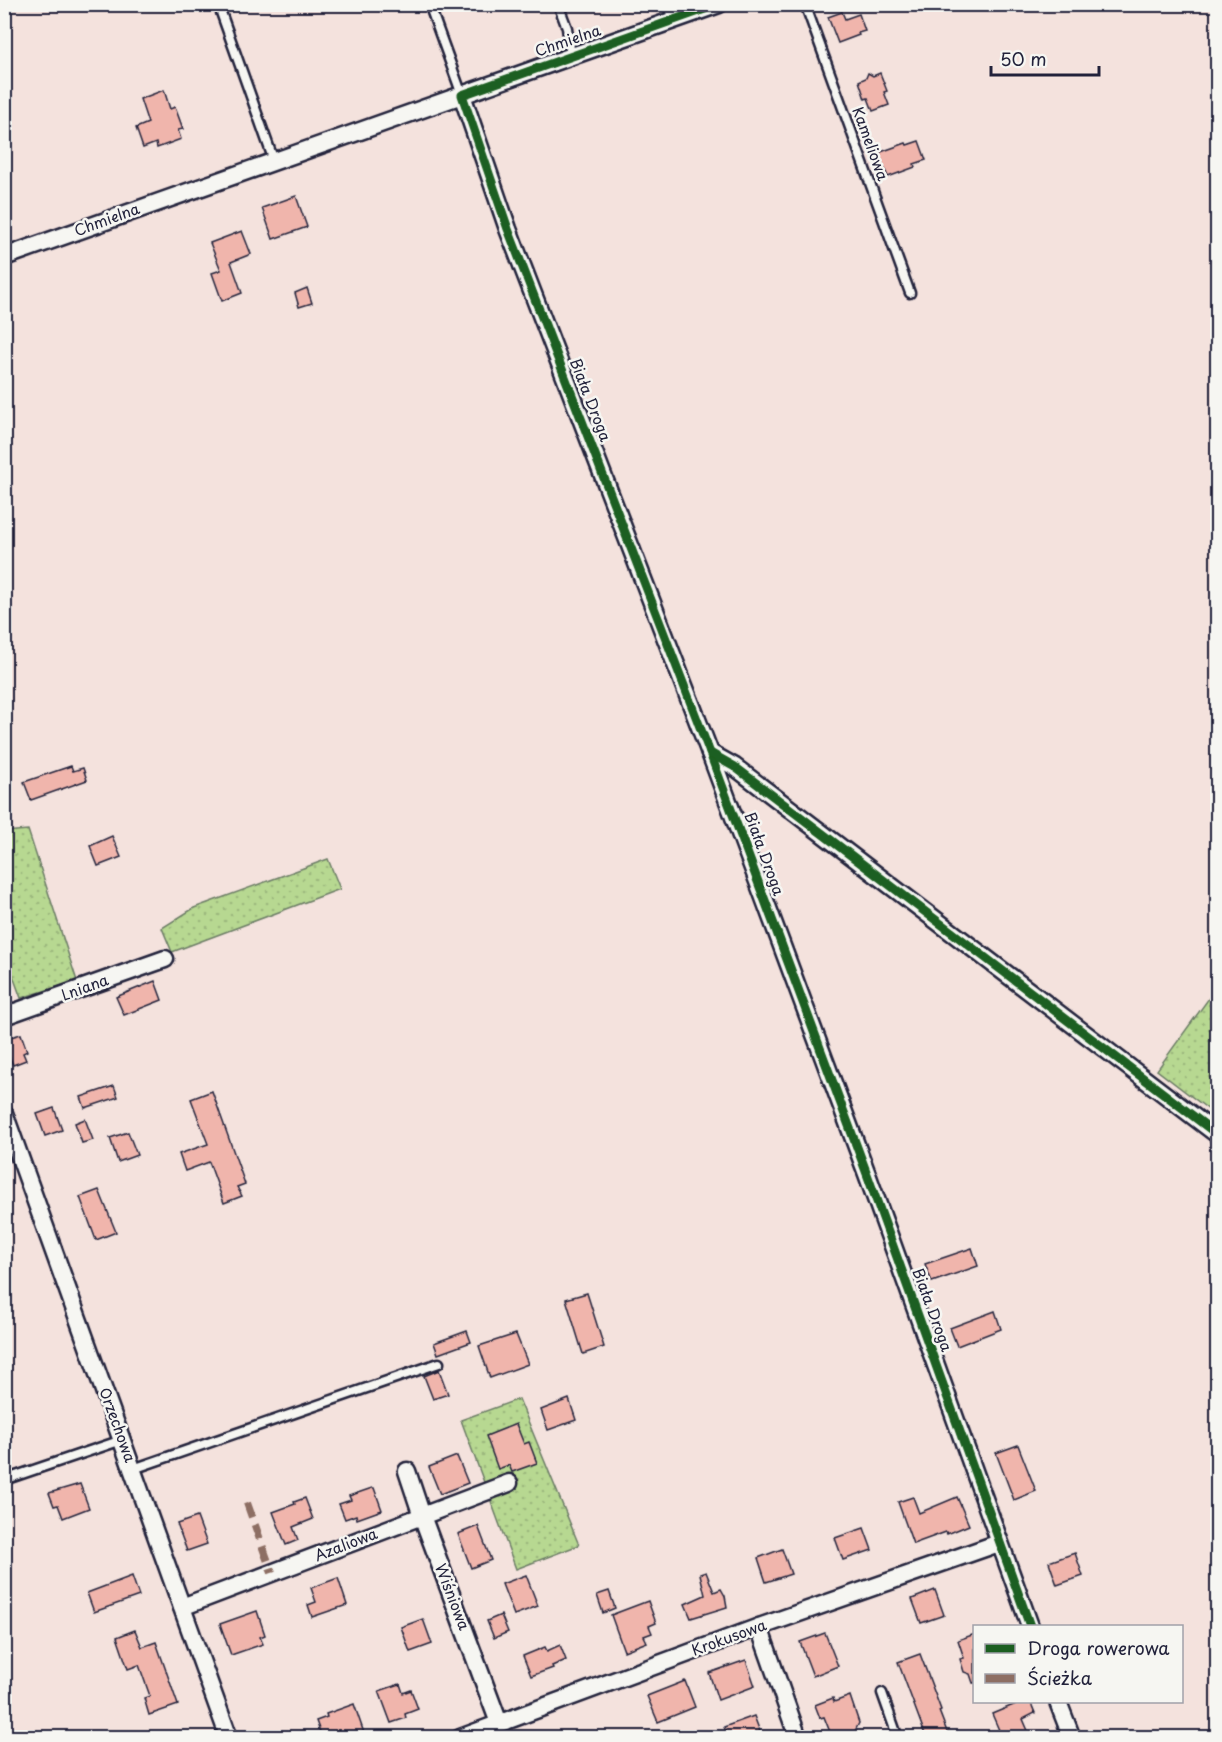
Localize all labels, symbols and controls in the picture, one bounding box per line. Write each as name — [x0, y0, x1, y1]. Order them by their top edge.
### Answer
street label: Chmielna — [531, 17, 604, 62]
scale bar — [991, 39, 1099, 77]
text: 50 m — [1000, 45, 1047, 72]
street label: Kameliowa — [847, 103, 895, 184]
street label: Chmielna — [70, 196, 143, 241]
street label: Biała Droga — [565, 355, 618, 445]
street label: Biała Droga — [740, 808, 791, 899]
street label: Lniana — [58, 967, 112, 1006]
street label: Biała Droga — [908, 1264, 959, 1355]
street label: Orzechowa — [94, 1384, 143, 1466]
street label: Azaliowa — [311, 1521, 381, 1566]
street label: Wiśniowa — [430, 1560, 477, 1634]
street label: Krokusowa — [688, 1612, 770, 1661]
legend — [973, 1625, 1183, 1703]
text: Droga rowerowa — [1027, 1634, 1170, 1661]
text: Ścieżka — [1027, 1664, 1093, 1691]

